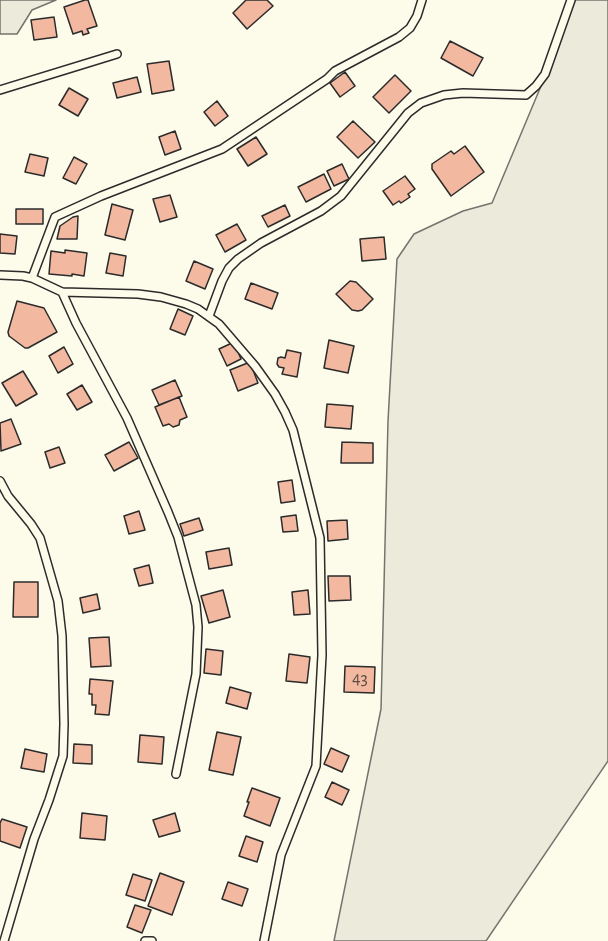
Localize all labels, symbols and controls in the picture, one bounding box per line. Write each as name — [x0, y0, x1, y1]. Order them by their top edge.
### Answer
house number: 43 — [352, 668, 368, 690]

